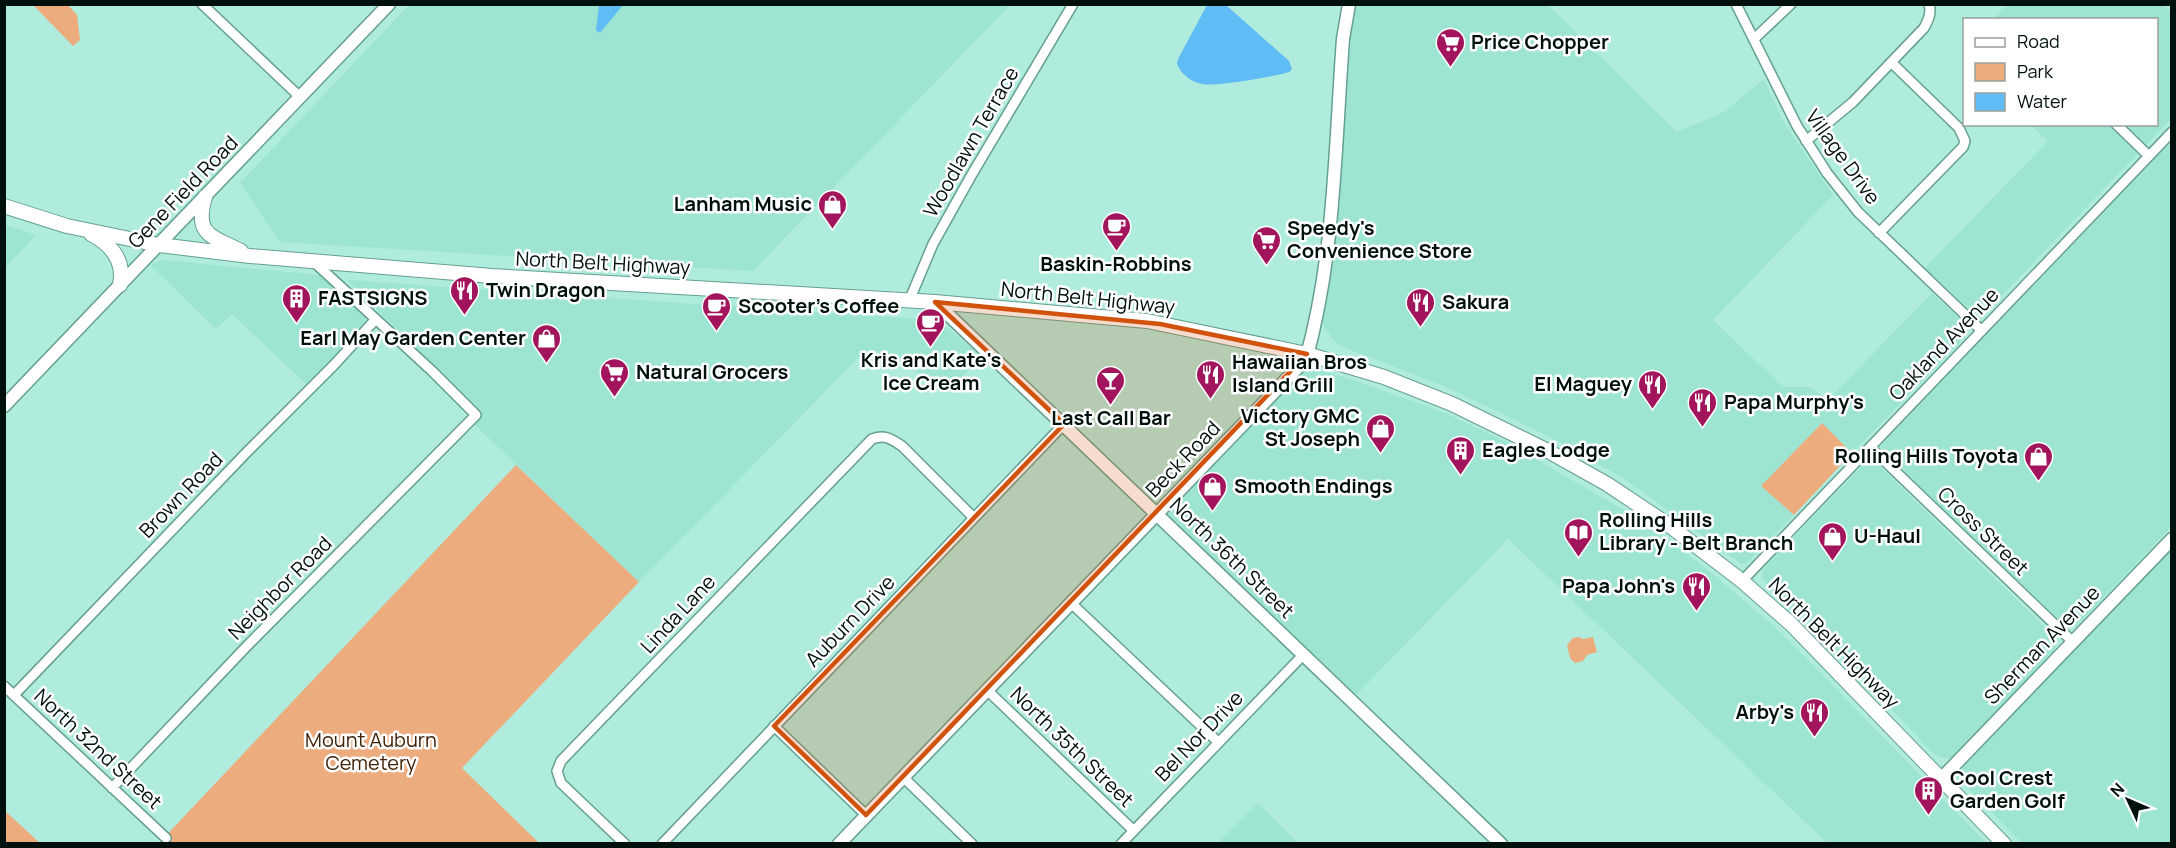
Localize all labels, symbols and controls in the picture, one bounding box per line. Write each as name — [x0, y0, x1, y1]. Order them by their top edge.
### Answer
legend — [1963, 18, 2158, 126]
supermarket icon: Price Chopper — [1434, 26, 1466, 68]
place label: Price Chopper — [1471, 28, 1609, 55]
text: Road — [2017, 29, 2060, 53]
text: Park — [2017, 59, 2054, 83]
street label: Woodlawn Terrace — [917, 62, 1025, 222]
text: Water — [2017, 89, 2067, 113]
street label: Village Drive — [1800, 104, 1887, 210]
street label: Gene Field Road — [122, 129, 244, 254]
shop icon: Lanham Music — [817, 188, 849, 230]
place label: Lanham Music — [674, 190, 812, 217]
cafe icon: Baskin-Robbins — [1100, 210, 1132, 252]
place label: Speedy's Convenience Store — [1287, 214, 1472, 264]
supermarket icon: Speedy's Convenience Store — [1250, 224, 1282, 266]
street label: North Belt Highway — [515, 244, 692, 281]
place label: Baskin-Robbins — [1040, 250, 1192, 277]
restaurant icon: Twin Dragon — [449, 274, 481, 316]
street label: North Belt Highway — [1000, 275, 1177, 320]
place label: Twin Dragon — [486, 276, 606, 303]
street label: Oakland Avenue — [1883, 281, 2005, 406]
building icon: FASTSIGNS — [281, 282, 313, 324]
place label: FASTSIGNS — [318, 284, 427, 311]
restaurant icon: Sakura — [1405, 286, 1437, 328]
place label: Sakura — [1442, 288, 1509, 315]
cafe icon: Scooter's Coffee — [701, 290, 733, 332]
place label: Scooter's Coffee — [738, 292, 899, 319]
cafe icon: Kris and Kate's Ice Cream — [915, 306, 947, 348]
shop icon: Earl May Garden Center — [531, 322, 563, 364]
place label: Earl May Garden Center — [300, 324, 526, 351]
place label: Kris and Kate's Ice Cream — [861, 346, 1001, 396]
place label: Hawaiian Bros Island Grill — [1232, 348, 1367, 398]
supermarket icon: Natural Grocers — [599, 356, 631, 398]
place label: Natural Grocers — [636, 358, 789, 385]
restaurant icon: Hawaiian Bros Island Grill — [1195, 358, 1227, 400]
bar icon: Last Call Bar — [1095, 364, 1127, 406]
restaurant icon: El Maguey — [1637, 368, 1669, 410]
place label: El Maguey — [1534, 370, 1633, 397]
restaurant icon: Papa Murphy's — [1687, 386, 1719, 428]
place label: Papa Murphy's — [1724, 388, 1864, 415]
place label: Victory GMC St Joseph — [1241, 402, 1360, 452]
place label: Last Call Bar — [1051, 404, 1171, 431]
shop icon: Victory GMC St Joseph — [1365, 412, 1397, 454]
street label: Beck Road — [1139, 415, 1226, 503]
building icon: Eagles Lodge — [1445, 434, 1477, 476]
place label: Eagles Lodge — [1482, 436, 1610, 463]
shop icon: Rolling Hills Toyota — [2023, 440, 2055, 482]
place label: Rolling Hills Toyota — [1835, 442, 2018, 469]
street label: Brown Road — [133, 446, 228, 543]
shop icon: Smooth Endings — [1197, 470, 1229, 512]
place label: Smooth Endings — [1234, 472, 1393, 499]
street label: Cross Street — [1932, 480, 2035, 581]
street label: North 36th Street — [1164, 491, 1300, 624]
place label: Rolling Hills Library - Belt Branch — [1599, 506, 1793, 556]
library icon: Rolling Hills Library - Belt Branch — [1562, 516, 1594, 558]
shop icon: U-Haul — [1817, 520, 1849, 562]
place label: U-Haul — [1854, 522, 1921, 549]
street label: Neighbor Road — [222, 530, 337, 645]
street label: Linda Lane — [634, 568, 721, 659]
street label: Auburn Drive — [799, 569, 900, 673]
restaurant icon: Papa John's — [1680, 570, 1712, 612]
street label: North Belt Highway — [1763, 571, 1906, 714]
place label: Papa John's — [1562, 572, 1675, 599]
street label: Sherman Avenue — [1978, 579, 2105, 710]
street label: North 35th Street — [1005, 681, 1140, 813]
street label: North 32nd Street — [29, 682, 168, 815]
street label: Bel Nor Drive — [1149, 685, 1249, 787]
restaurant icon: Arby's — [1799, 696, 1831, 738]
place label: Arby's — [1735, 698, 1794, 725]
park label: Mount Auburn Cemetery — [305, 726, 437, 776]
place label: Cool Crest Garden Golf — [1950, 764, 2065, 814]
north arrow — [2098, 770, 2158, 830]
building icon: Cool Crest Garden Golf — [1913, 774, 1945, 816]
text: N — [2105, 778, 2129, 801]

